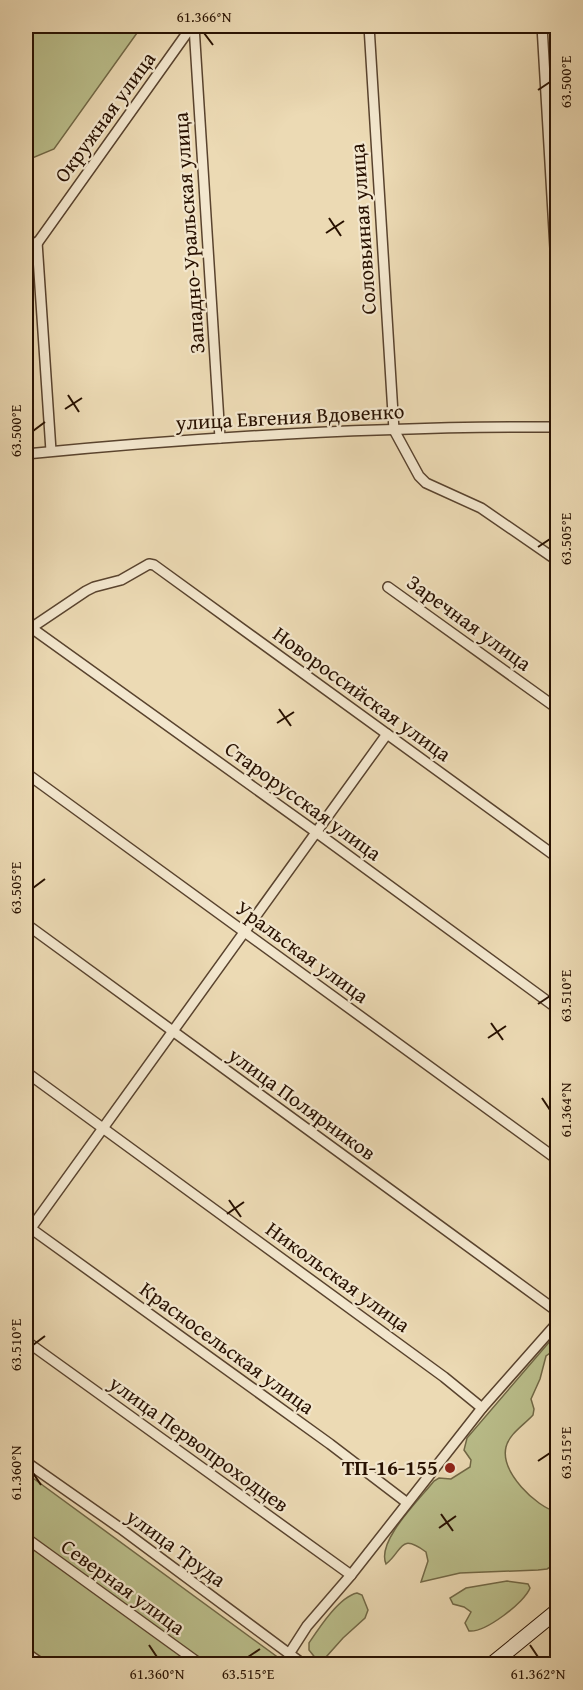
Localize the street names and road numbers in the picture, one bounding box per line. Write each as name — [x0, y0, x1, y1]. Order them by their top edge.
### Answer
street label: Окружная улица — [46, 45, 163, 189]
street label: Западно-Уральская улица — [165, 111, 212, 355]
street label: Соловьиная улица — [341, 143, 384, 315]
street label: улица Евгения Вдовенко — [174, 395, 405, 438]
street label: Заречная улица — [401, 567, 538, 678]
street label: Новороссийская улица — [267, 618, 458, 769]
street label: Старорусская улица — [218, 733, 388, 868]
street label: Уральская улица — [229, 893, 375, 1011]
street label: улица Полярников — [221, 1039, 382, 1168]
street label: Никольская улица — [260, 1214, 417, 1340]
street label: Красносельская улица — [134, 1274, 321, 1422]
street label: улица Первопроходцев — [102, 1367, 296, 1520]
street label: улица Труда — [119, 1500, 233, 1594]
street label: Северная улица — [55, 1531, 192, 1642]

